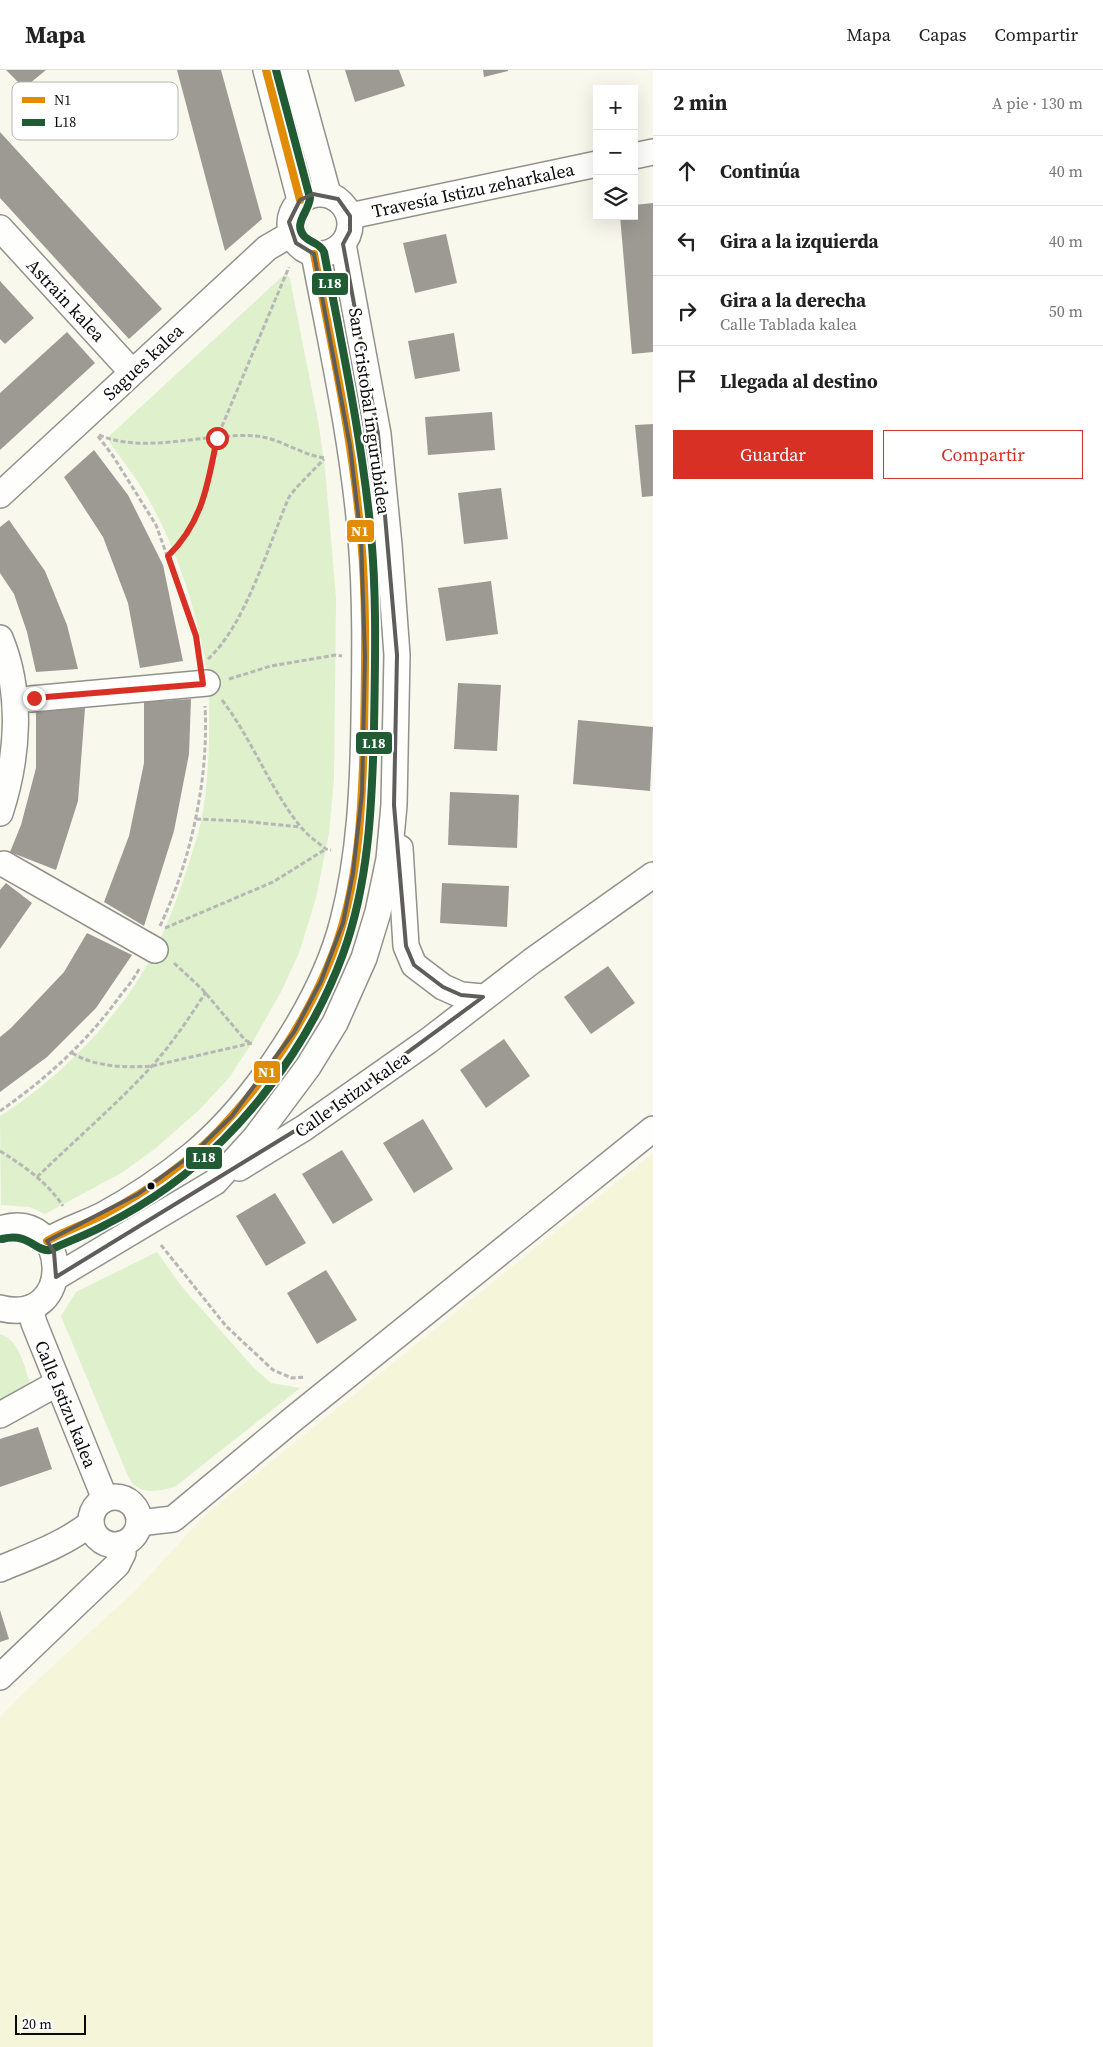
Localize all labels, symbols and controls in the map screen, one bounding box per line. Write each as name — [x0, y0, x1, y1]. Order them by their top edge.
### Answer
text: Mapa — [25, 18, 86, 51]
text: Mapa — [846, 22, 891, 47]
text: Capas — [919, 22, 966, 47]
text: Compartir — [994, 22, 1078, 47]
legend — [12, 82, 178, 140]
map controls — [593, 85, 638, 220]
button: + — [593, 85, 638, 130]
text: 2 min — [673, 88, 728, 117]
text: N1 — [54, 90, 71, 110]
text: A pie · 130 m — [992, 92, 1083, 114]
text: L18 — [54, 112, 76, 132]
button: − — [593, 130, 638, 175]
street label: Travesía Istizu zeharkalea — [370, 156, 577, 224]
icon: ahead — [673, 157, 701, 185]
text: Continúa — [720, 158, 800, 184]
text: 40 m — [1049, 160, 1083, 182]
button: layers — [593, 175, 638, 220]
icon: left — [673, 227, 701, 255]
text: Gira a la izquierda — [720, 228, 879, 254]
text: 40 m — [1049, 230, 1083, 252]
street label: Astrain kalea — [21, 253, 112, 348]
line badge: L18 — [311, 272, 349, 296]
text: L18 — [318, 273, 342, 293]
text: Gira a la derecha — [720, 287, 866, 313]
icon: right — [673, 297, 701, 325]
text: 50 m — [1049, 300, 1083, 322]
street label: San Cristobal ingurubidea — [343, 306, 397, 517]
text: Calle Tablada kalea — [720, 313, 857, 335]
street label: Sagues kalea — [97, 318, 189, 406]
icon: arrive — [673, 367, 701, 395]
text: Llegada al destino — [720, 368, 878, 394]
route start — [206, 427, 229, 450]
button: Guardar — [673, 430, 873, 479]
button: Compartir — [883, 430, 1083, 479]
line badge: N1 — [346, 519, 375, 543]
text: N1 — [351, 521, 369, 541]
route end — [23, 687, 46, 710]
line badge: L18 — [355, 731, 393, 755]
text: L18 — [362, 733, 386, 753]
street label: Calle Istizu kalea — [289, 1044, 415, 1143]
line badge: N1 — [253, 1060, 281, 1084]
text: N1 — [258, 1062, 276, 1082]
line badge: L18 — [185, 1146, 223, 1170]
text: L18 — [192, 1147, 216, 1167]
unlabelled marker — [146, 1181, 156, 1191]
street label: Calle Istizu kalea — [29, 1337, 103, 1472]
scale bar — [15, 2012, 86, 2035]
text: 20 m — [22, 2014, 52, 2034]

